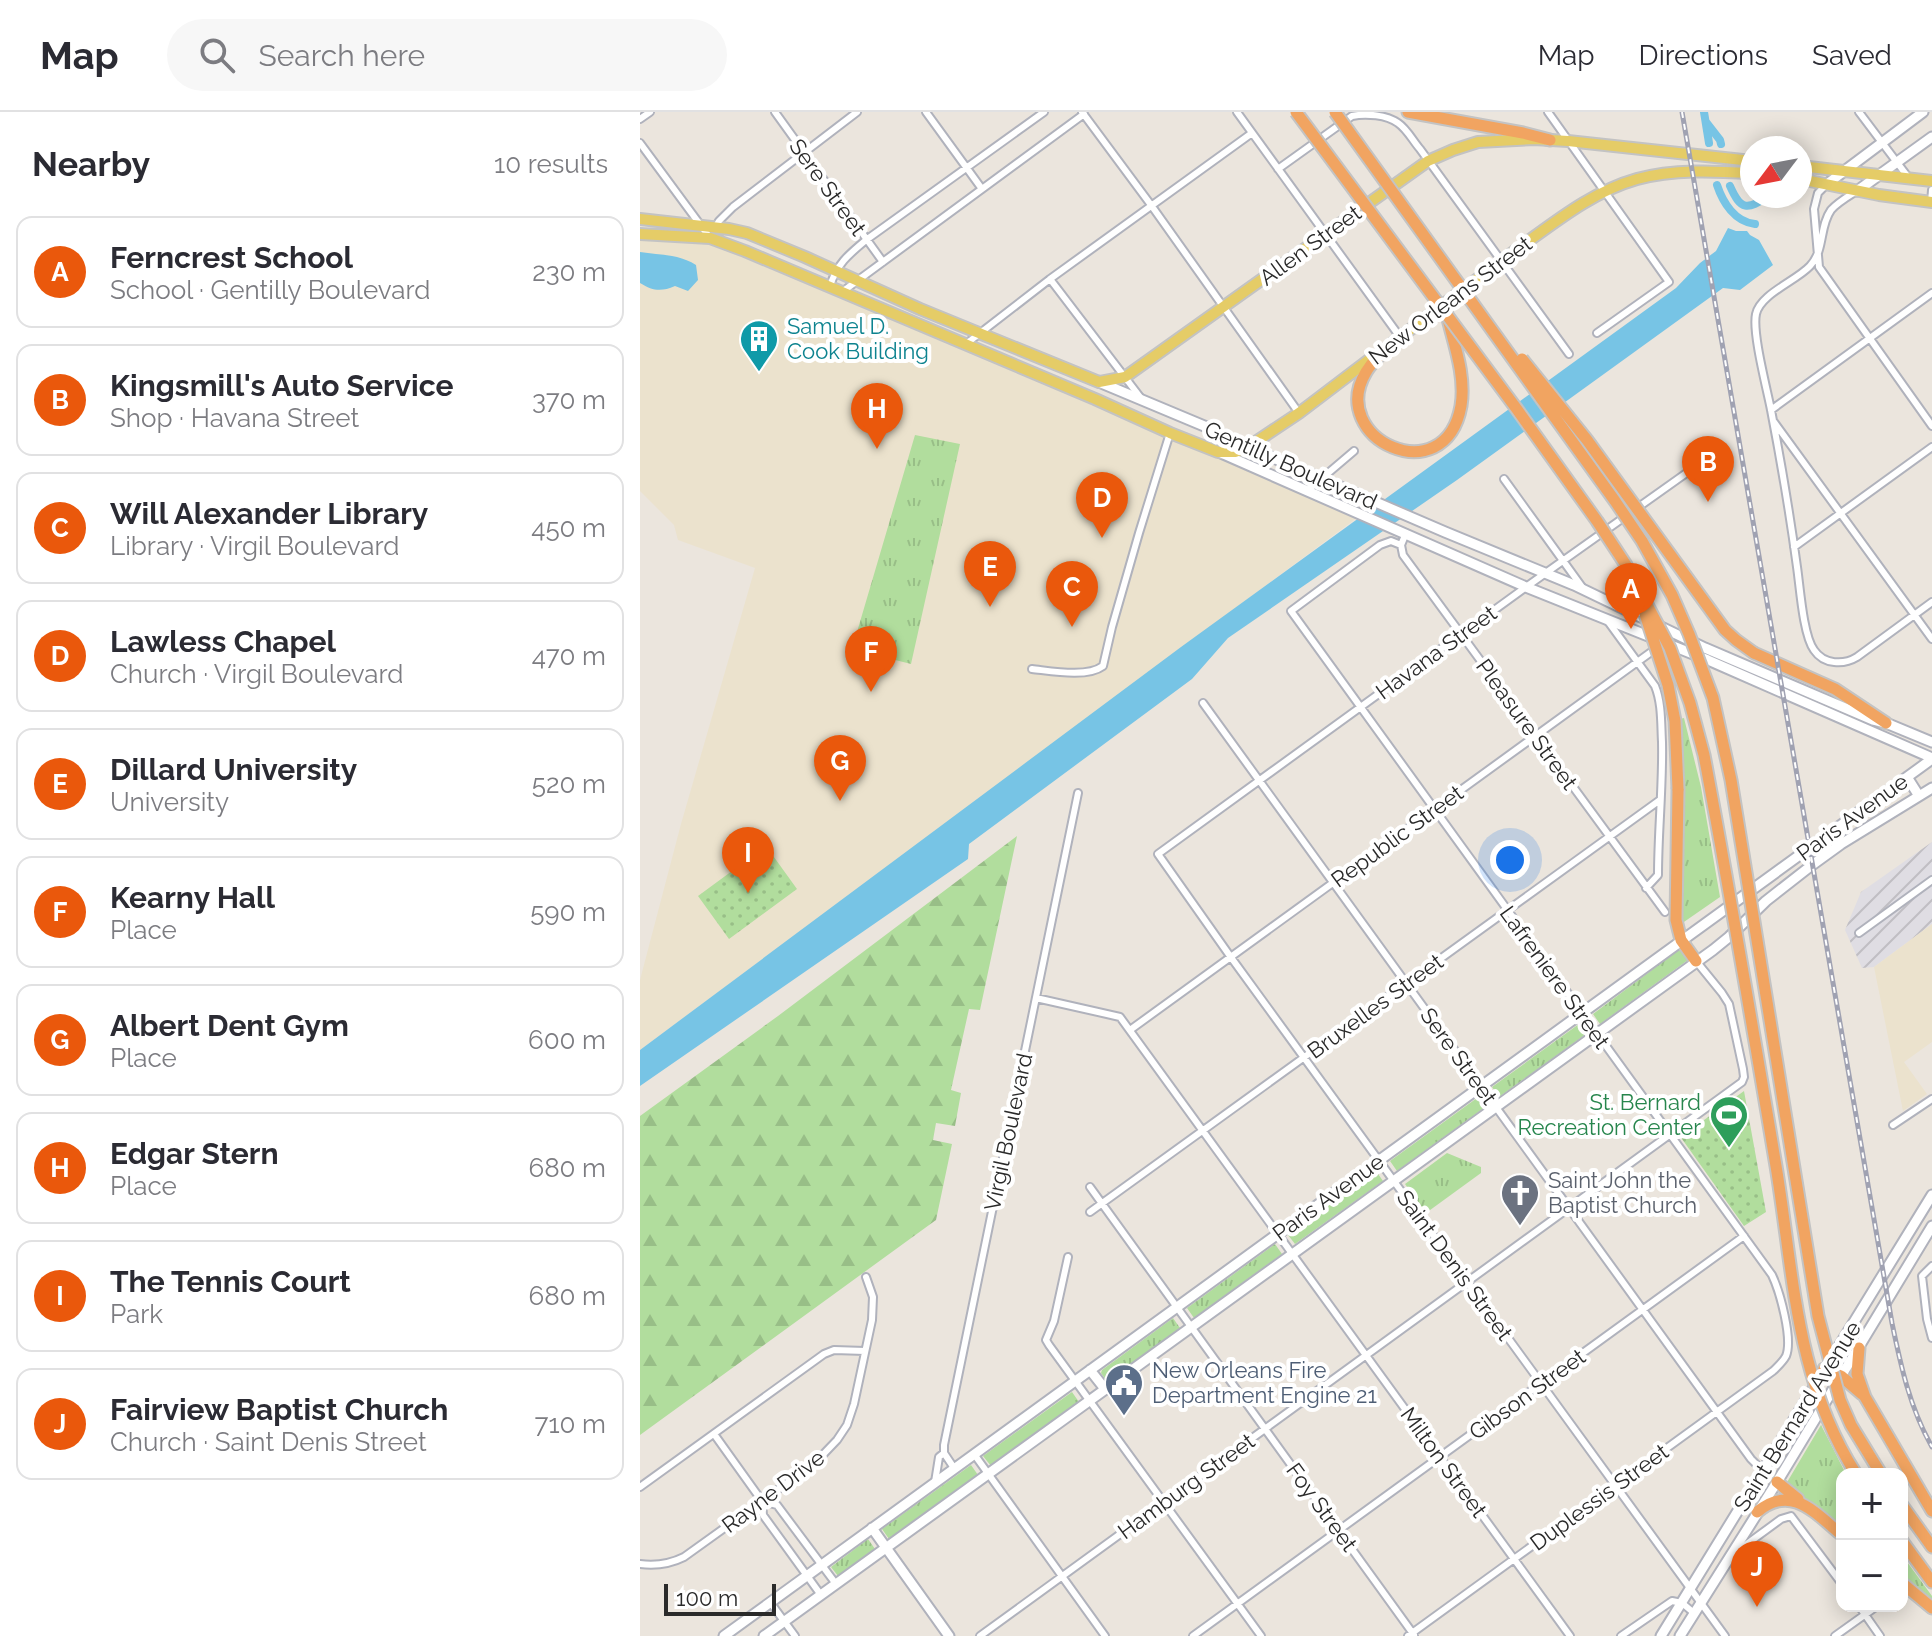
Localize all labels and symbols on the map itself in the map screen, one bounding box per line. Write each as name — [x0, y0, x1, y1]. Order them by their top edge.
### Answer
street label: Sere Street — [784, 134, 872, 241]
north arrow — [1740, 136, 1812, 208]
street label: Allen Street — [1254, 199, 1366, 291]
street label: New Orleans Street — [1363, 230, 1537, 370]
place label: Samuel D. Cook Building — [787, 313, 929, 364]
building icon: Samuel D. Cook Building — [738, 318, 780, 373]
pin: H — [851, 383, 903, 449]
street label: Gentilly Boulevard — [1201, 415, 1381, 515]
pin: B — [1682, 436, 1734, 502]
pin: D — [1076, 472, 1128, 538]
pin: E — [964, 541, 1016, 607]
pin: C — [1046, 561, 1098, 627]
pin: A — [1605, 563, 1657, 629]
street label: Havana Street — [1371, 599, 1502, 704]
pin: F — [845, 626, 897, 692]
street label: Pleasure Street — [1471, 654, 1583, 795]
pin: G — [814, 735, 866, 801]
street label: Paris Avenue — [1791, 768, 1913, 866]
street label: Republic Street — [1326, 779, 1468, 893]
pin: I — [722, 827, 774, 893]
your location — [1490, 840, 1530, 880]
street label: Lafreniere Street — [1495, 901, 1616, 1054]
street label: Bruxelles Street — [1302, 948, 1448, 1064]
street label: Sere Street — [1415, 1003, 1503, 1110]
street label: Virgil Boulevard — [979, 1051, 1037, 1213]
place label: St. Bernard Recreation Center — [1518, 1089, 1701, 1140]
sports icon: St. Bernard Recreation Center — [1708, 1094, 1750, 1149]
street label: Paris Avenue — [1267, 1148, 1389, 1246]
place label: Saint John the Baptist Church — [1548, 1167, 1697, 1218]
church icon: Saint John the Baptist Church — [1499, 1172, 1541, 1227]
street label: Saint Denis Street — [1392, 1185, 1519, 1346]
street label: Saint Bernard Avenue — [1728, 1316, 1866, 1516]
street label: Gibson Street — [1464, 1343, 1591, 1445]
place label: New Orleans Fire Department Engine 21 — [1152, 1357, 1377, 1408]
public building icon: New Orleans Fire Department Engine 21 — [1103, 1362, 1145, 1417]
street label: Milton Street — [1395, 1402, 1493, 1523]
street label: Hamburg Street — [1113, 1427, 1260, 1544]
street label: Duplessis Street — [1525, 1438, 1674, 1556]
street label: Rayne Drive — [717, 1444, 829, 1538]
street label: Foy Street — [1281, 1458, 1363, 1557]
pin: J — [1731, 1541, 1783, 1607]
scale bar — [664, 1580, 776, 1616]

